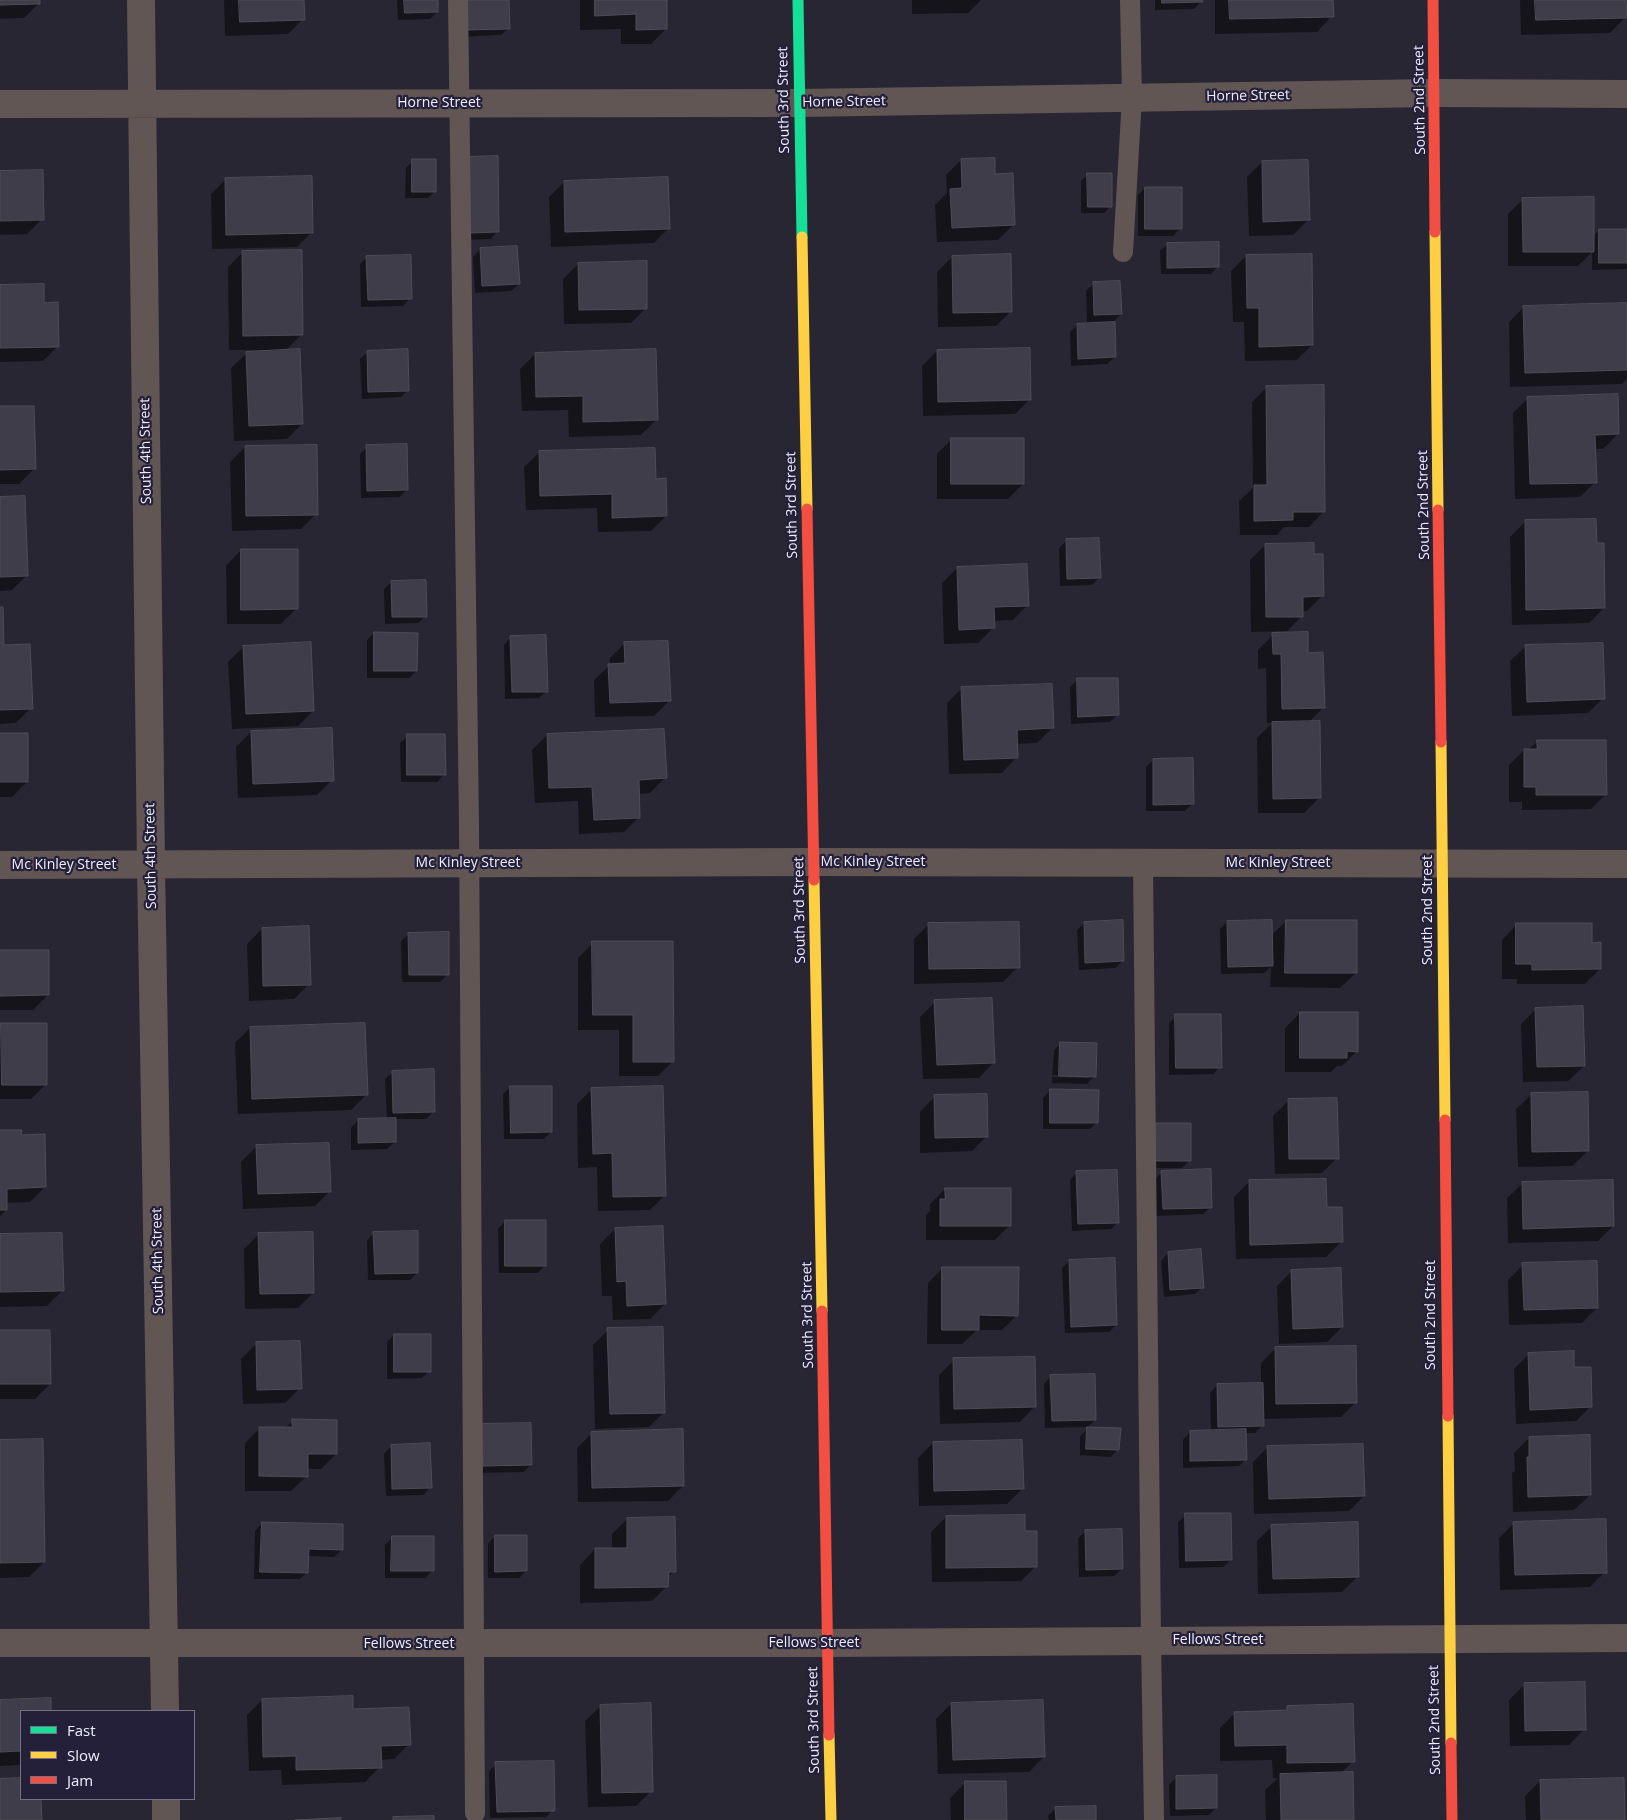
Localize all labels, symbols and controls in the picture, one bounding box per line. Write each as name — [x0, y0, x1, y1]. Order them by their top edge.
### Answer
street label: South 2nd Street — [1411, 45, 1429, 155]
street label: South 3rd Street — [775, 46, 793, 154]
street label: Horne Street — [1206, 87, 1290, 105]
street label: Horne Street — [802, 93, 886, 111]
street label: Horne Street — [397, 95, 481, 111]
street label: South 4th Street — [137, 398, 155, 504]
street label: South 2nd Street — [1415, 450, 1433, 560]
street label: South 3rd Street — [783, 451, 801, 559]
street label: South 4th Street — [142, 803, 160, 909]
street label: Mc Kinley Street — [821, 854, 925, 870]
street label: Mc Kinley Street — [416, 855, 520, 871]
street label: Mc Kinley Street — [1226, 855, 1330, 871]
street label: South 2nd Street — [1420, 855, 1436, 965]
street label: South 3rd Street — [791, 856, 809, 964]
street label: Mc Kinley Street — [12, 857, 116, 873]
street label: South 4th Street — [149, 1208, 167, 1314]
street label: South 2nd Street — [1423, 1260, 1439, 1370]
street label: South 3rd Street — [799, 1261, 817, 1369]
street label: Fellows Street — [1173, 1632, 1263, 1648]
street label: Fellows Street — [769, 1635, 859, 1651]
street label: Fellows Street — [364, 1636, 454, 1652]
street label: South 2nd Street — [1426, 1665, 1444, 1775]
street label: South 3rd Street — [805, 1666, 823, 1774]
legend — [20, 1710, 195, 1800]
text: Fast — [67, 1720, 96, 1740]
text: Slow — [67, 1745, 100, 1765]
text: Jam — [67, 1770, 93, 1790]

